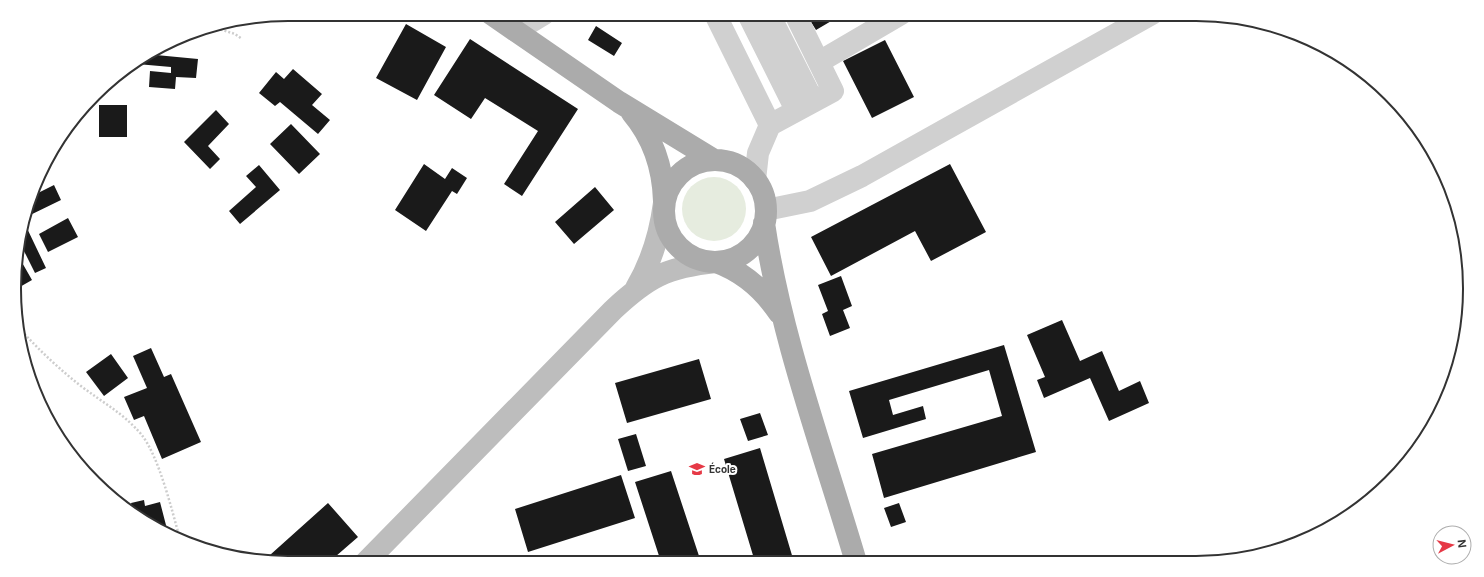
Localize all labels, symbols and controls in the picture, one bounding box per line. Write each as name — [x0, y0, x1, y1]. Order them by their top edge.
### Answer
school or university icon: École — [688, 460, 706, 478]
place label: École — [709, 462, 736, 475]
north arrow — [1432, 525, 1472, 565]
text: N — [1454, 539, 1469, 549]

